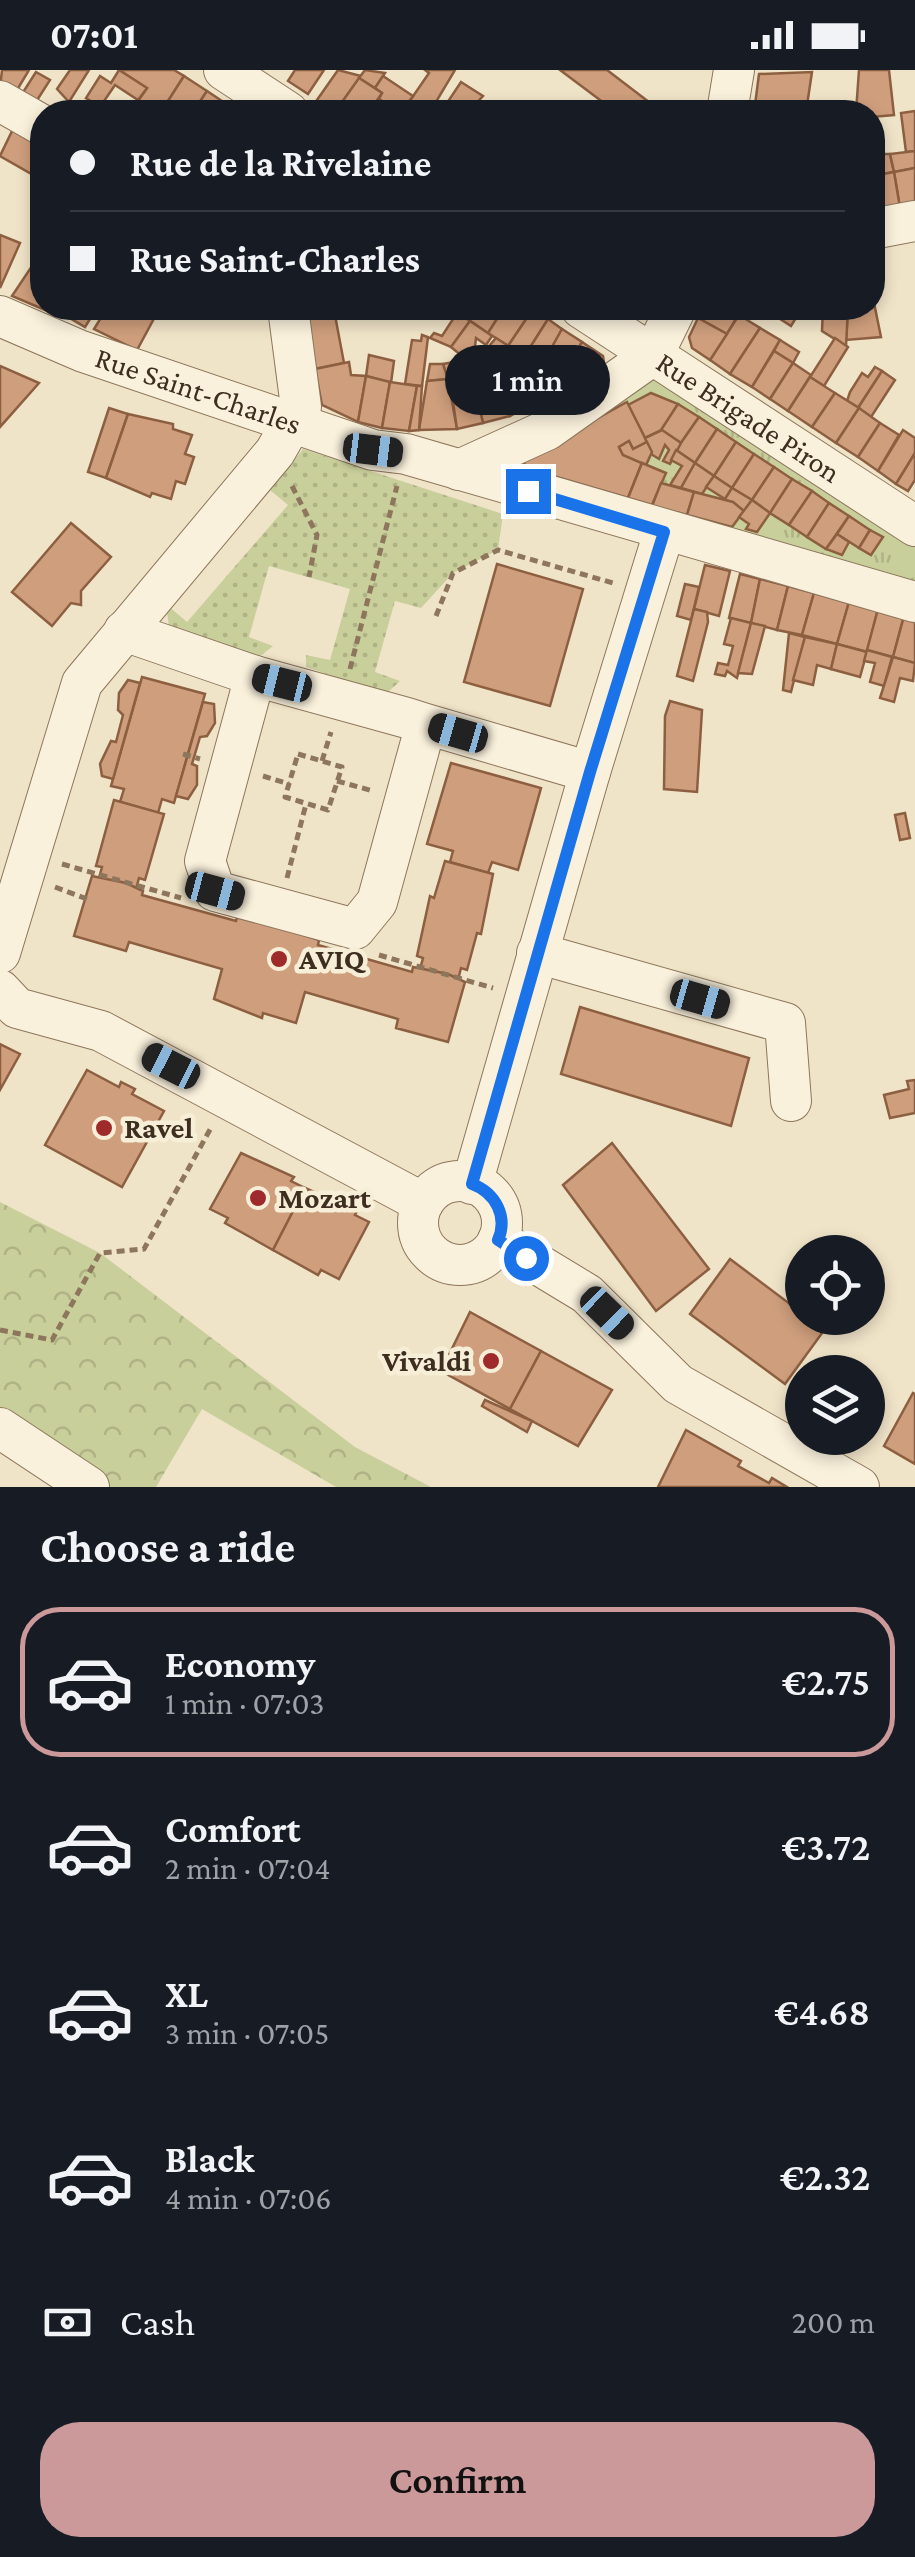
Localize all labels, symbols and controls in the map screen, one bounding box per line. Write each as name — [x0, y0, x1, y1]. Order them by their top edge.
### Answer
text: 07:01 — [50, 14, 138, 56]
text: Rue de la Rivelaine — [130, 142, 432, 184]
text: Rue Saint-Charles — [130, 238, 420, 280]
street label: Rue Saint-Charles — [91, 340, 305, 440]
street label: Rue Brigade Piron — [651, 345, 847, 489]
callout: 1 min — [446, 346, 610, 416]
text: 1 min — [492, 362, 563, 398]
car — [341, 431, 405, 469]
route end — [506, 469, 551, 514]
car — [249, 661, 315, 705]
car — [425, 710, 491, 756]
car — [182, 869, 248, 913]
place label: AVIQ — [298, 942, 367, 975]
marker: AVIQ — [268, 948, 290, 970]
car — [667, 976, 733, 1022]
car — [137, 1039, 205, 1093]
place label: Ravel — [124, 1111, 193, 1144]
marker: Ravel — [93, 1117, 115, 1139]
place label: Mozart — [278, 1181, 371, 1214]
marker: Mozart — [247, 1187, 269, 1209]
map controls — [785, 1235, 885, 1455]
button: locate — [785, 1235, 885, 1335]
route start — [504, 1236, 549, 1281]
car — [575, 1281, 639, 1345]
place label: Vivaldi — [381, 1344, 471, 1377]
marker: Vivaldi — [480, 1350, 502, 1372]
button: layers — [785, 1355, 885, 1455]
text: Choose a ride — [40, 1522, 295, 1572]
icon: car — [45, 1637, 135, 1727]
text: Economy — [165, 1643, 315, 1685]
text: €2.75 — [782, 1661, 870, 1703]
text: 1 min · 07:03 — [165, 1685, 324, 1721]
icon: car — [45, 1802, 135, 1892]
text: Comfort — [165, 1808, 301, 1850]
text: €3.72 — [782, 1826, 870, 1868]
text: 2 min · 07:04 — [165, 1850, 331, 1886]
icon: car — [45, 1967, 135, 2057]
text: XL — [165, 1973, 208, 2015]
text: €4.68 — [774, 1991, 870, 2033]
text: 3 min · 07:05 — [165, 2015, 329, 2051]
icon: car — [45, 2132, 135, 2222]
text: Black — [165, 2138, 254, 2180]
text: €2.32 — [780, 2156, 870, 2198]
text: 4 min · 07:06 — [165, 2180, 332, 2216]
icon: cash — [40, 2295, 95, 2350]
text: Cash — [120, 2301, 195, 2343]
text: 200 m — [792, 2304, 875, 2340]
button: Confirm — [40, 2422, 875, 2537]

